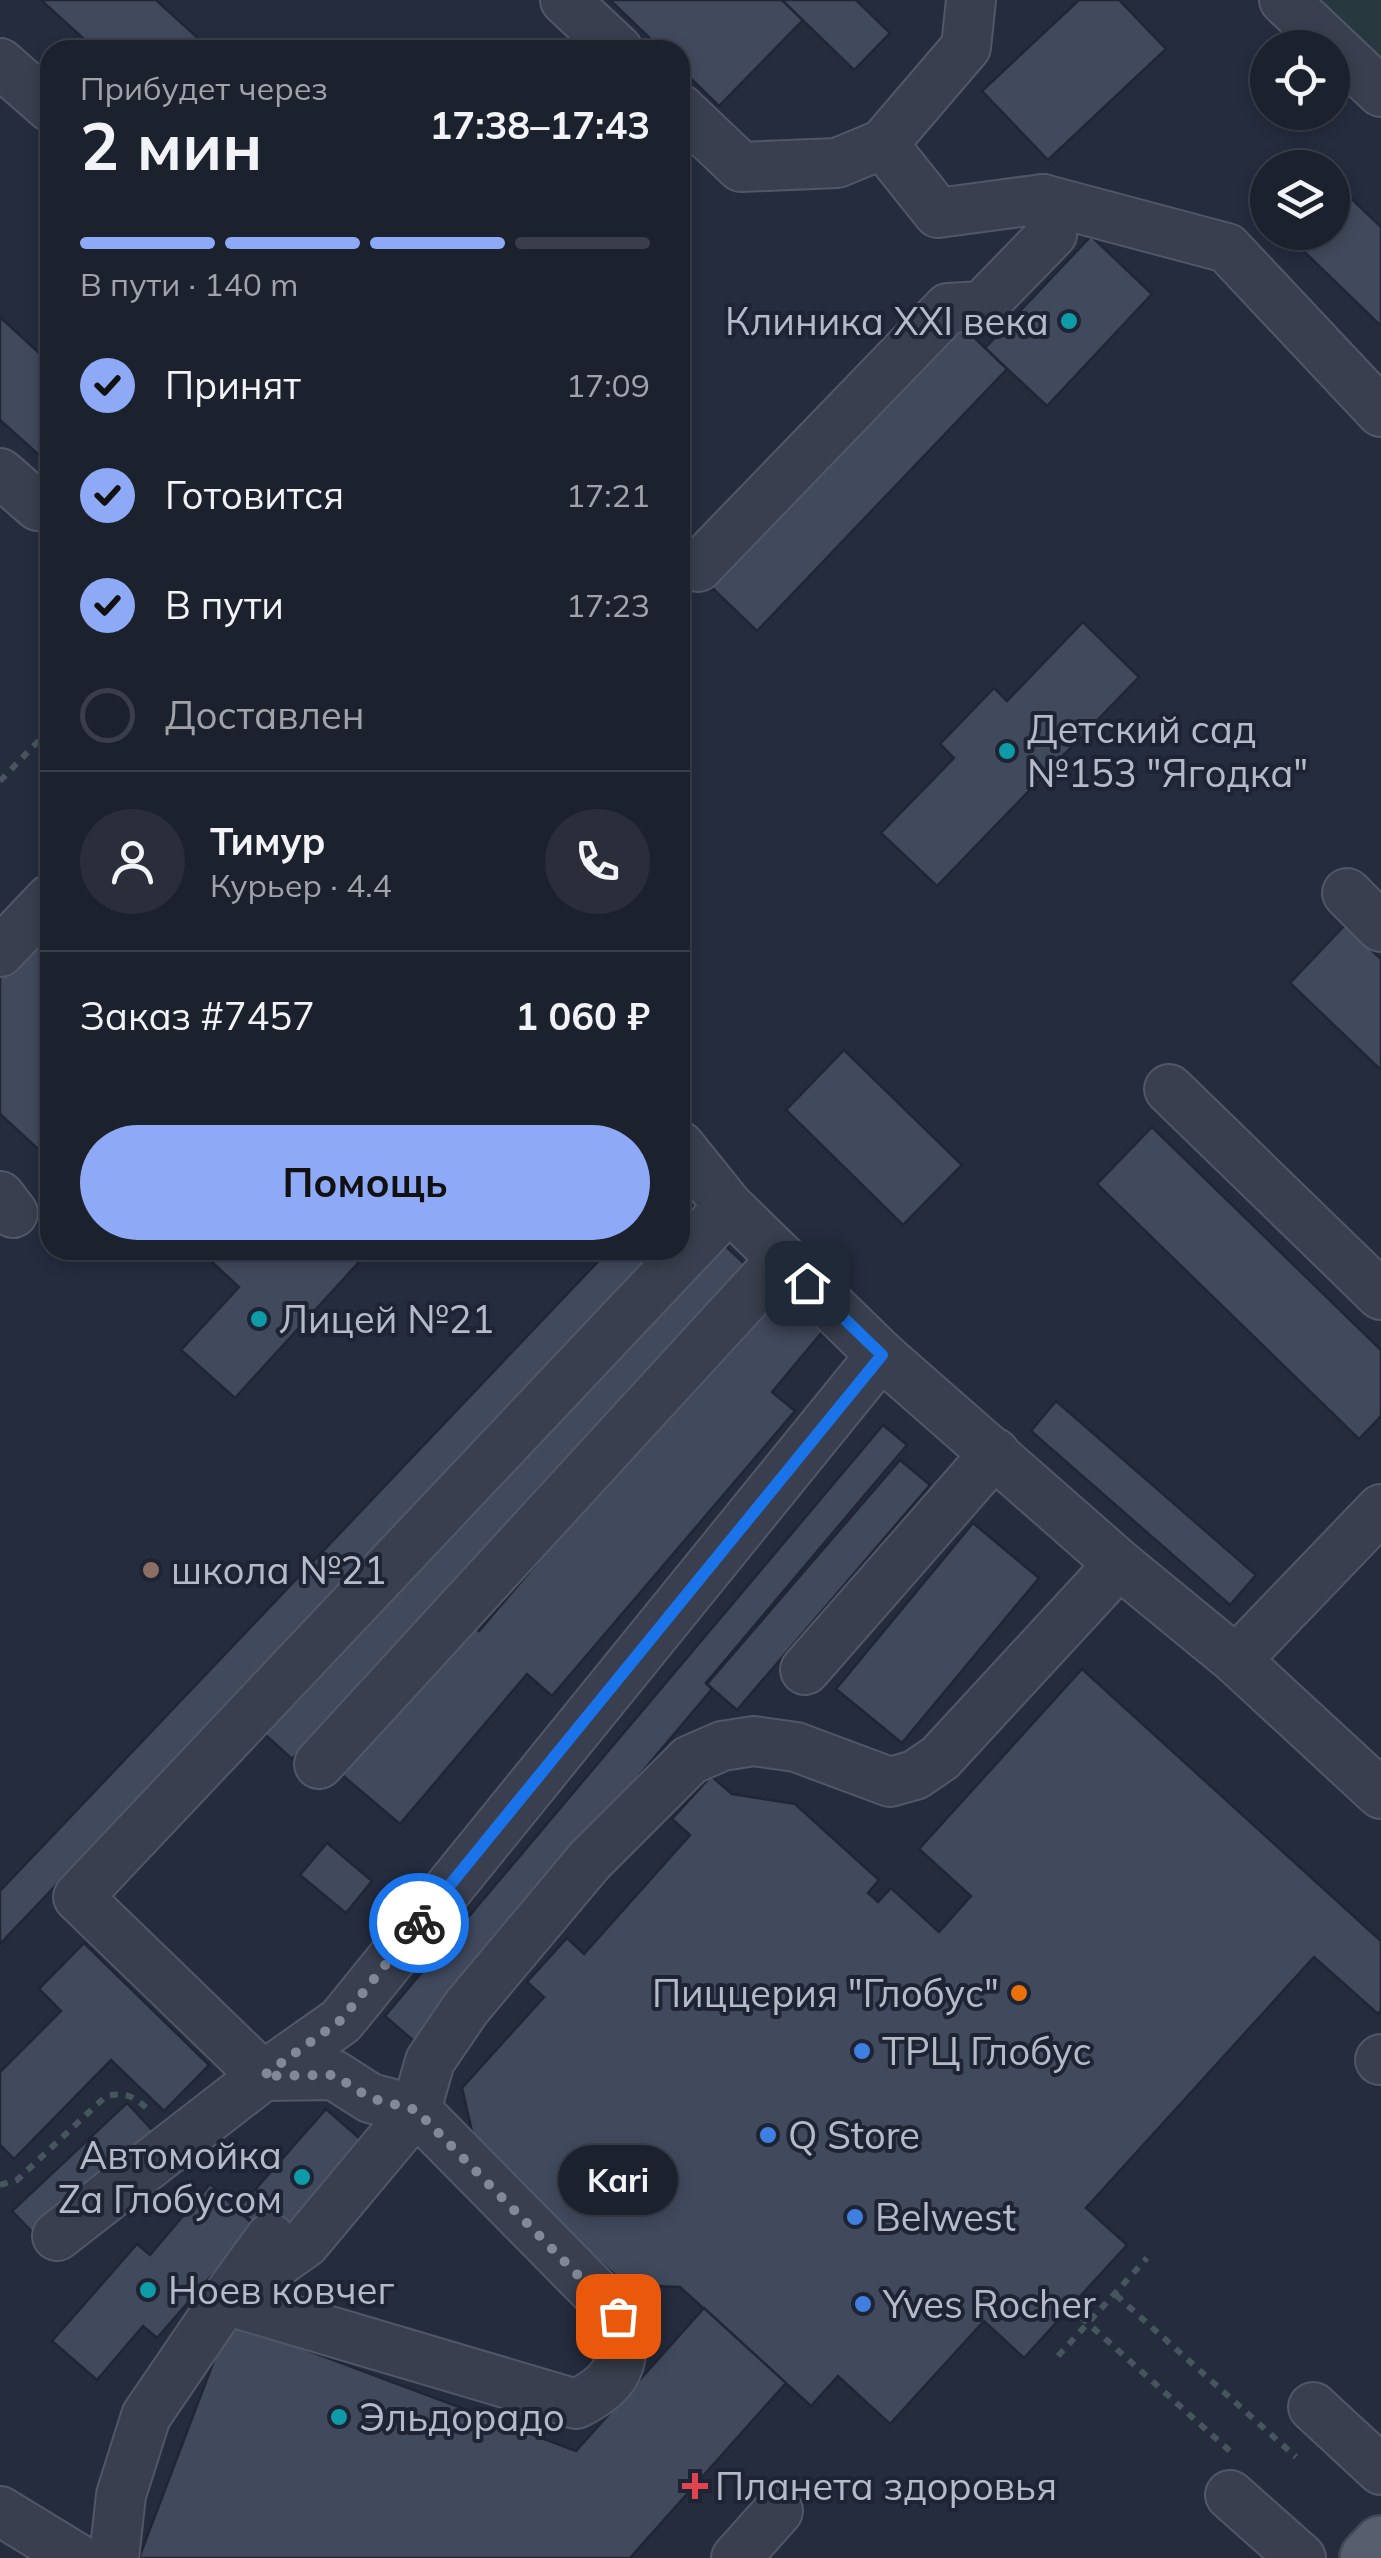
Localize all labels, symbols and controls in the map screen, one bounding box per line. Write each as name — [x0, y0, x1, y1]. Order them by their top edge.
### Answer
map controls — [1250, 30, 1350, 250]
button: locate — [1250, 30, 1350, 130]
text: Прибудет через — [80, 68, 328, 108]
text: 17:38–17:43 — [430, 101, 650, 149]
text: 2 мин — [80, 105, 262, 186]
button: layers — [1250, 150, 1350, 250]
text: В пути · 140 m — [80, 264, 298, 304]
place label: Клиника XXI века — [725, 297, 1049, 345]
marker: Клиника XXI века — [1058, 310, 1080, 332]
icon: check — [80, 358, 135, 413]
text: Принят — [165, 361, 301, 409]
text: 17:09 — [566, 365, 650, 405]
icon: check — [80, 468, 135, 523]
text: Готовится — [165, 471, 344, 519]
text: 17:21 — [566, 475, 650, 515]
icon: check — [80, 578, 135, 633]
text: В пути — [165, 581, 284, 629]
text: 17:23 — [566, 585, 650, 625]
text: Доставлен — [165, 691, 365, 739]
place label: Детский сад №153 "Ягодка" — [1027, 705, 1308, 797]
marker: Детский сад №153 "Ягодка" — [996, 740, 1018, 762]
button: person — [80, 809, 185, 914]
button: phone — [545, 809, 650, 914]
text: Тимур — [210, 817, 326, 865]
text: Курьер · 4.4 — [210, 865, 392, 905]
text: Заказ #7457 — [80, 992, 315, 1040]
text: 1 060 ₽ — [515, 992, 650, 1040]
button: Помощь — [80, 1125, 650, 1240]
pin — [765, 1241, 850, 1326]
icon: home — [780, 1256, 835, 1311]
place label: Лицей №21 — [279, 1295, 494, 1343]
marker: Лицей №21 — [248, 1308, 270, 1330]
place label: школа №21 — [171, 1546, 386, 1594]
marker: школа №21 — [140, 1559, 162, 1581]
courier — [369, 1873, 469, 1973]
icon: bike — [392, 1896, 447, 1951]
place label: Пиццерия "Глобус" — [652, 1969, 999, 2017]
marker: Пиццерия "Глобус" — [1008, 1982, 1030, 2004]
place label: ТРЦ Глобус — [882, 2027, 1092, 2075]
marker: ТРЦ Глобус — [851, 2040, 873, 2062]
place label: Q Store — [788, 2111, 920, 2159]
marker: Q Store — [757, 2124, 779, 2146]
place label: Автомойка Za Глобусом — [58, 2131, 282, 2223]
callout: Kari — [558, 2146, 678, 2216]
text: Kari — [587, 2160, 649, 2200]
marker: Автомойка Za Глобусом — [291, 2166, 313, 2188]
place label: Belwest — [875, 2193, 1016, 2241]
marker: Belwest — [844, 2206, 866, 2228]
place label: Ноев ковчег — [168, 2266, 395, 2314]
pin — [576, 2274, 661, 2359]
marker: Ноев ковчег — [137, 2279, 159, 2301]
place label: Yves Rocher — [882, 2280, 1096, 2328]
icon: bag — [591, 2289, 646, 2344]
marker: Yves Rocher — [852, 2293, 874, 2315]
place label: Эльдорадо — [359, 2393, 565, 2441]
marker: Эльдорадо — [328, 2406, 350, 2428]
place label: Планета здоровья — [715, 2462, 1057, 2510]
marker: Планета здоровья — [684, 2475, 706, 2497]

